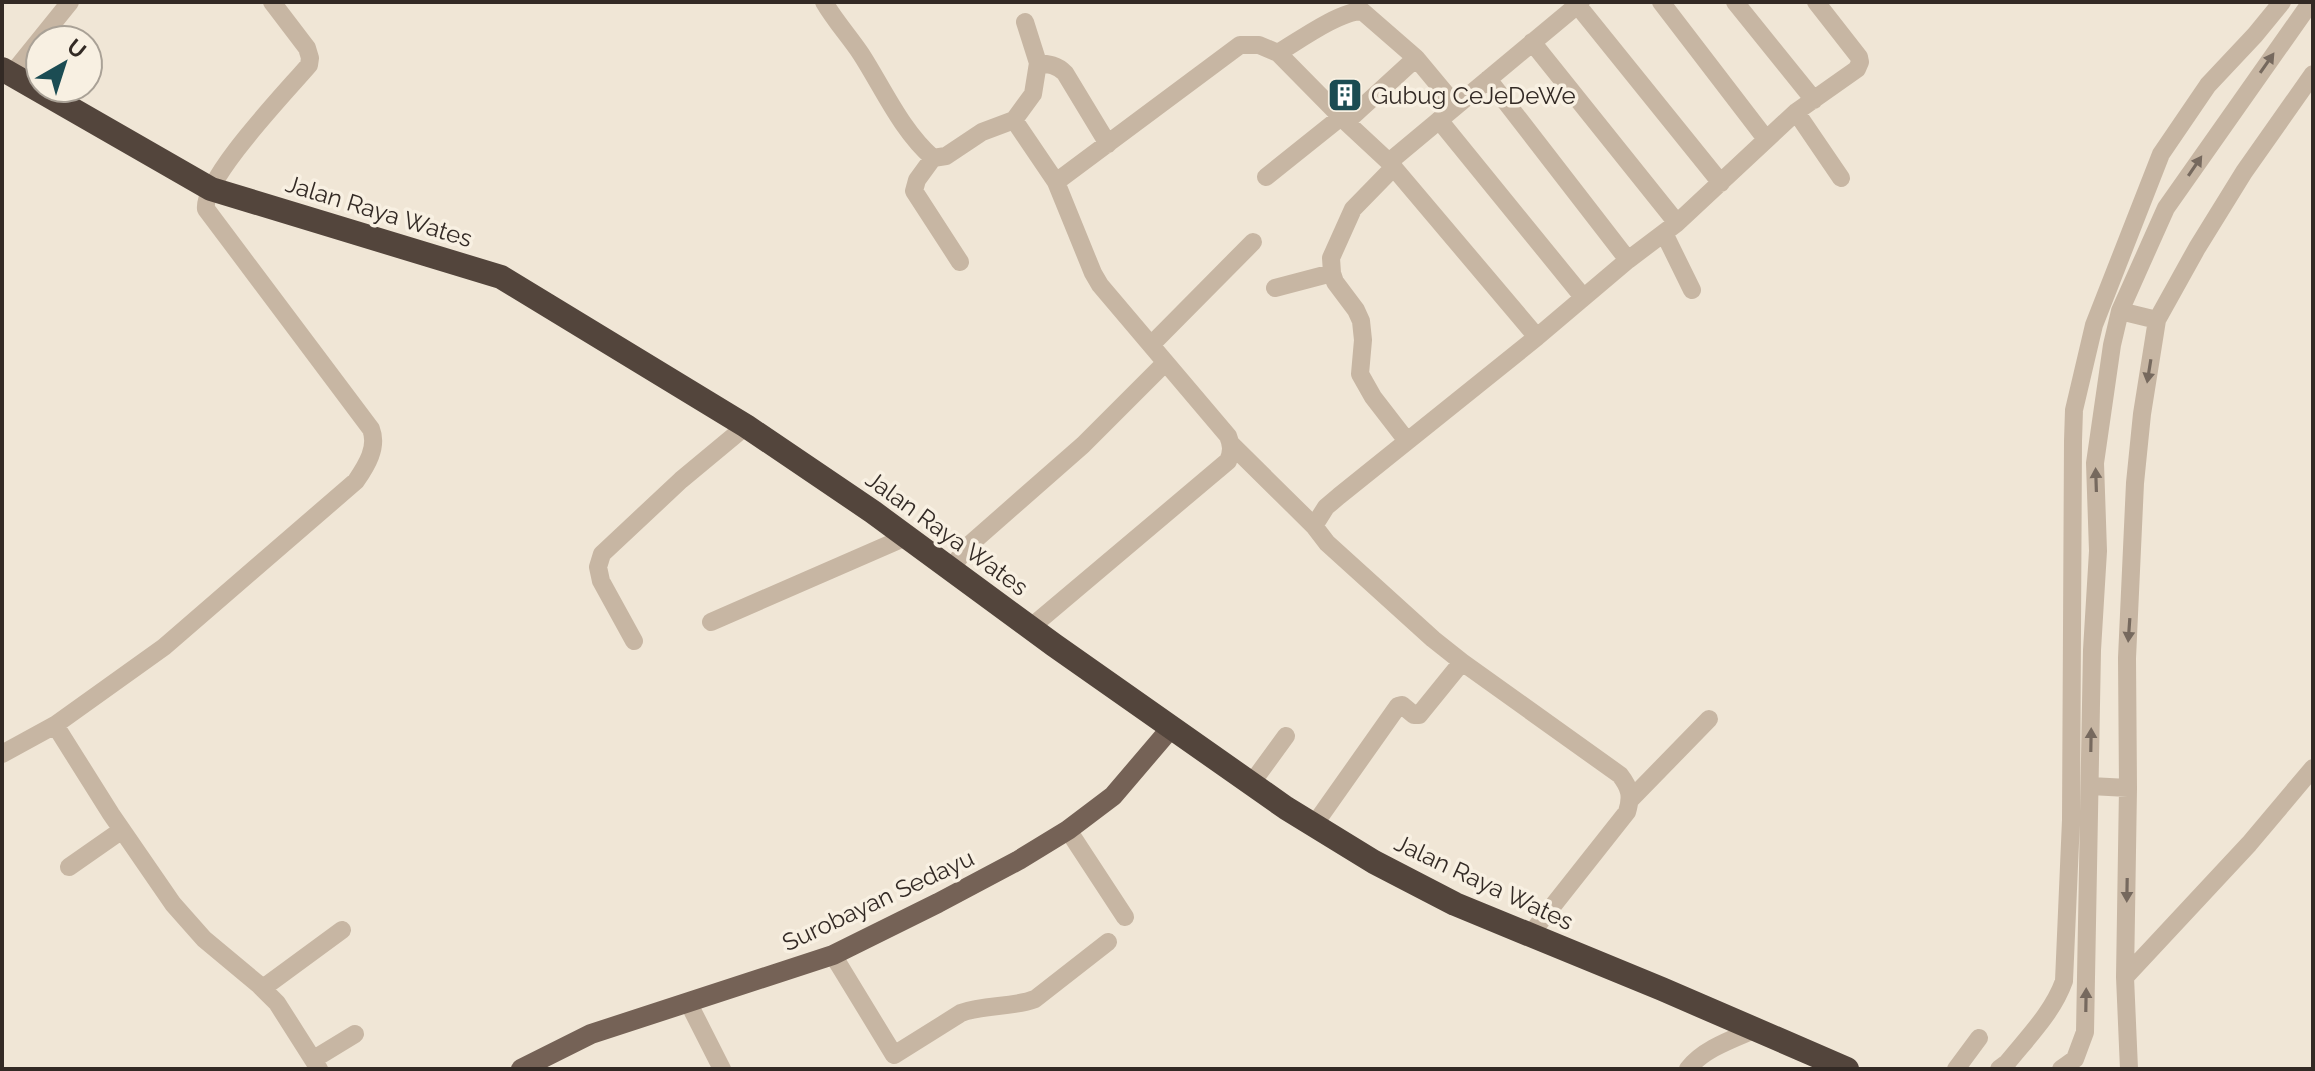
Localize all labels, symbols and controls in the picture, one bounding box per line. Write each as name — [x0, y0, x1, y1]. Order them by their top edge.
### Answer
north arrow — [24, 24, 104, 104]
text: U — [62, 33, 91, 64]
one-way arrow — [2259, 52, 2274, 73]
building icon: Gubug CeJeDeWe — [1326, 76, 1364, 114]
place label: Gubug CeJeDeWe — [1371, 81, 1576, 110]
one-way arrow — [2187, 155, 2202, 176]
street label: Jalan Raya Wates — [282, 169, 476, 253]
one-way arrow — [2142, 359, 2155, 384]
street label: Jalan Raya Wates — [860, 464, 1034, 602]
one-way arrow — [2089, 467, 2102, 492]
one-way arrow — [2122, 618, 2135, 643]
one-way arrow — [2084, 727, 2097, 752]
street label: Jalan Raya Wates — [1390, 828, 1578, 936]
street label: Surobayan Sedayu — [778, 843, 978, 957]
one-way arrow — [2120, 878, 2133, 903]
one-way arrow — [2079, 987, 2092, 1012]

